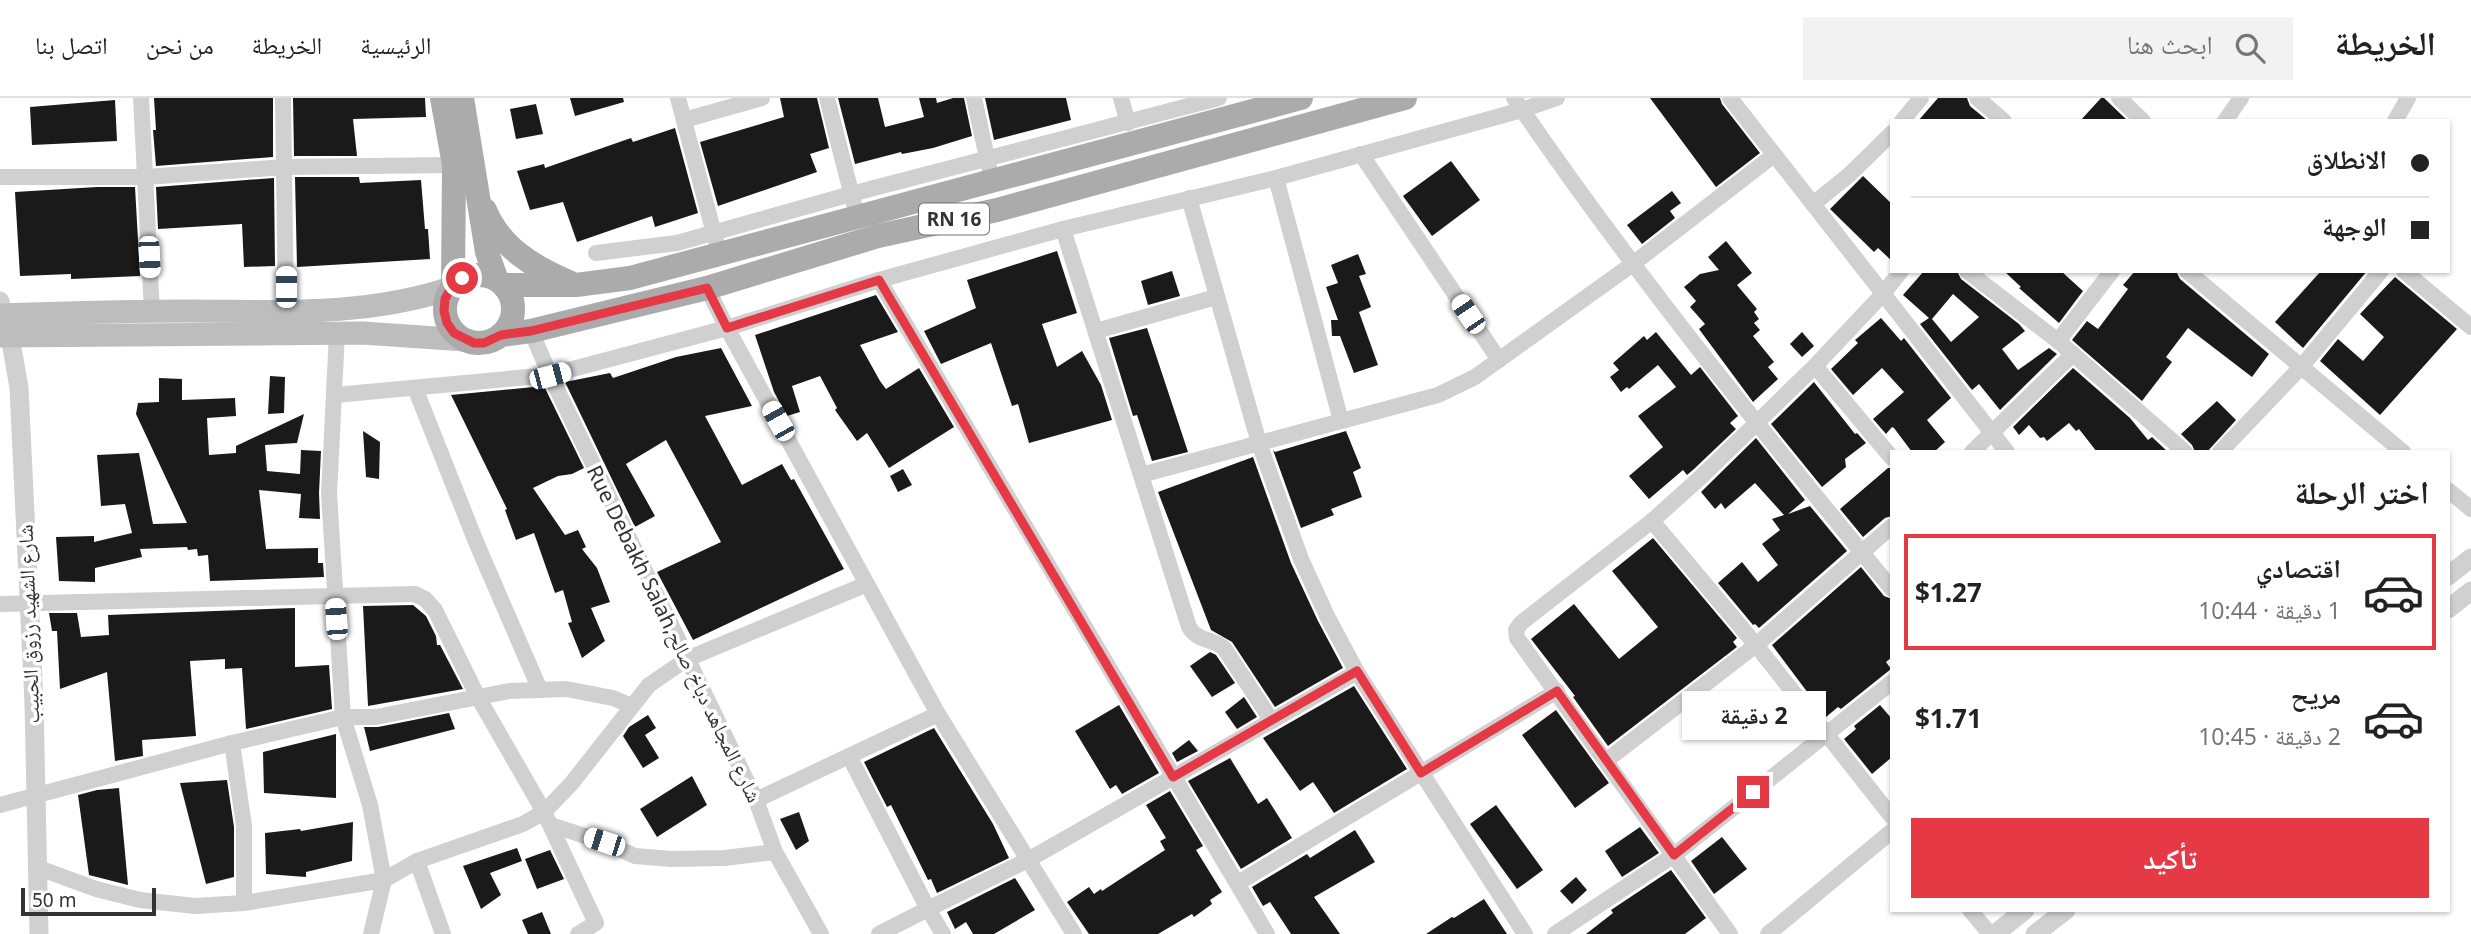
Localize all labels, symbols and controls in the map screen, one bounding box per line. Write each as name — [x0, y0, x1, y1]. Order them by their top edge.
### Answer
search box — [1803, 17, 2293, 80]
text: الخريطة — [2335, 20, 2436, 65]
text: ابحث هنا — [2127, 26, 2213, 62]
text: اتصل بنا — [35, 28, 108, 61]
text: من نحن — [146, 28, 214, 61]
text: الخريطة — [252, 28, 322, 61]
text: الرئيسية — [360, 28, 431, 61]
icon: search — [2231, 29, 2269, 67]
text: الانطلاق — [2307, 141, 2387, 177]
road number: RN 16 — [919, 203, 989, 234]
text: الوجهة — [2322, 208, 2387, 244]
car — [138, 235, 161, 279]
route start — [446, 262, 478, 294]
car — [276, 266, 297, 308]
car — [1448, 291, 1489, 337]
car — [527, 360, 574, 392]
car — [759, 398, 798, 444]
street label: Rue Debakh Salah,شارع المجاهد دباخ صالح — [581, 460, 769, 807]
text: اختر الرحلة — [2294, 470, 2429, 513]
street label: شارع الشهيد رزوق الحبيب — [11, 524, 45, 724]
text: اقتصادي — [2256, 550, 2341, 586]
icon: car — [2362, 561, 2425, 624]
text: $1.27 — [1915, 574, 1982, 610]
text: 1 دقيقة · 10:44 — [2198, 594, 2341, 626]
car — [325, 597, 348, 641]
text: مريح — [2291, 676, 2341, 712]
icon: car — [2362, 687, 2425, 750]
callout: 2 دقيقة — [1681, 690, 1825, 740]
text: 2 دقيقة — [1720, 699, 1788, 731]
text: $1.71 — [1915, 700, 1982, 736]
text: 2 دقيقة · 10:45 — [2198, 720, 2341, 752]
route end — [1737, 776, 1769, 808]
button: تأكيد — [1911, 818, 2429, 898]
car — [581, 826, 628, 858]
scale bar — [21, 885, 156, 917]
text: 50 m — [32, 887, 76, 913]

